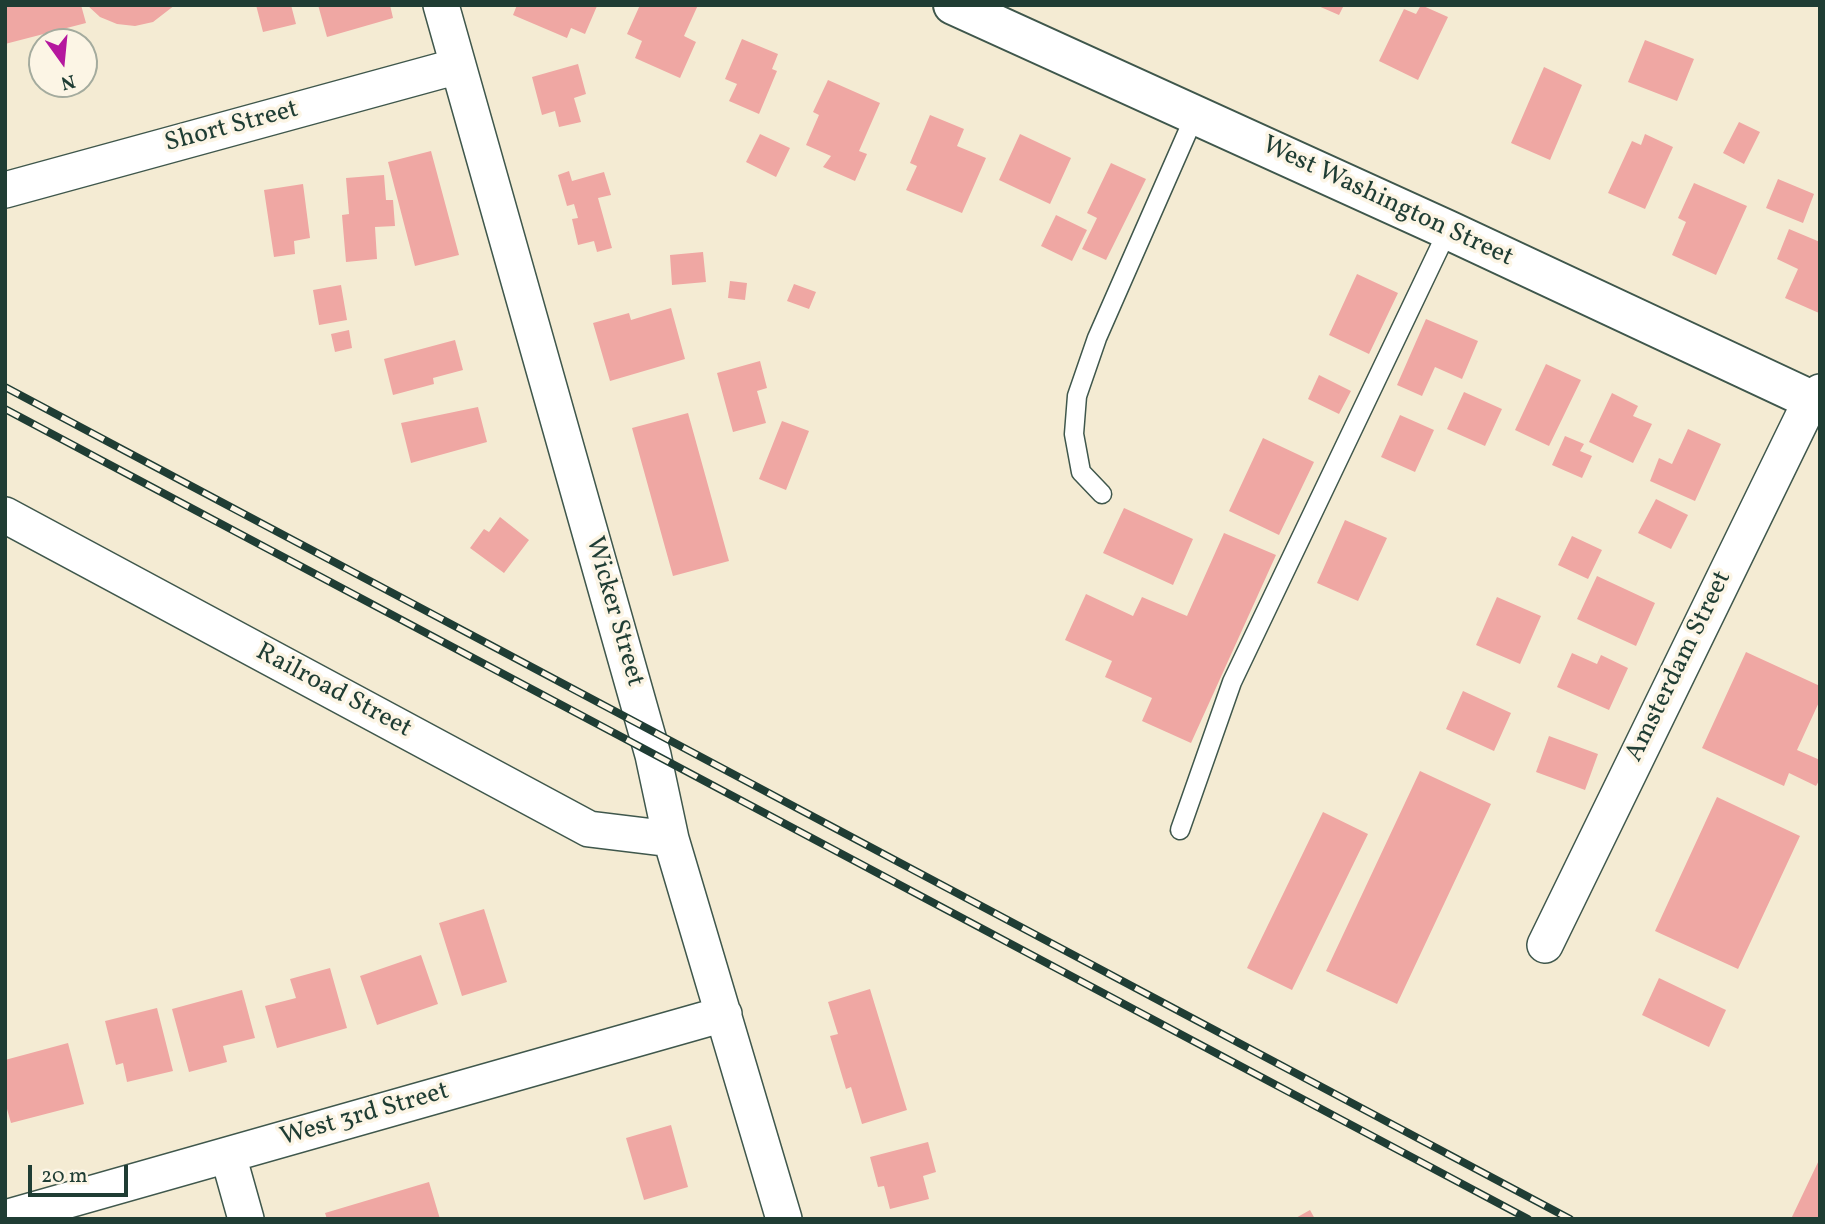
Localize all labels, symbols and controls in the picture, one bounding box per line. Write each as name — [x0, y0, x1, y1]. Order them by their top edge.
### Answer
north arrow — [28, 28, 98, 98]
text: N — [58, 67, 78, 96]
street label: Short Street — [162, 95, 302, 161]
street label: West Washington Street — [1256, 131, 1518, 275]
street label: Wicker Street — [577, 533, 649, 691]
street label: Amsterdam Street — [1620, 566, 1740, 768]
street label: Railroad Street — [250, 638, 416, 746]
street label: West 3rd Street — [277, 1077, 453, 1155]
scale bar — [32, 1150, 131, 1194]
text: 20 m — [41, 1162, 87, 1191]

